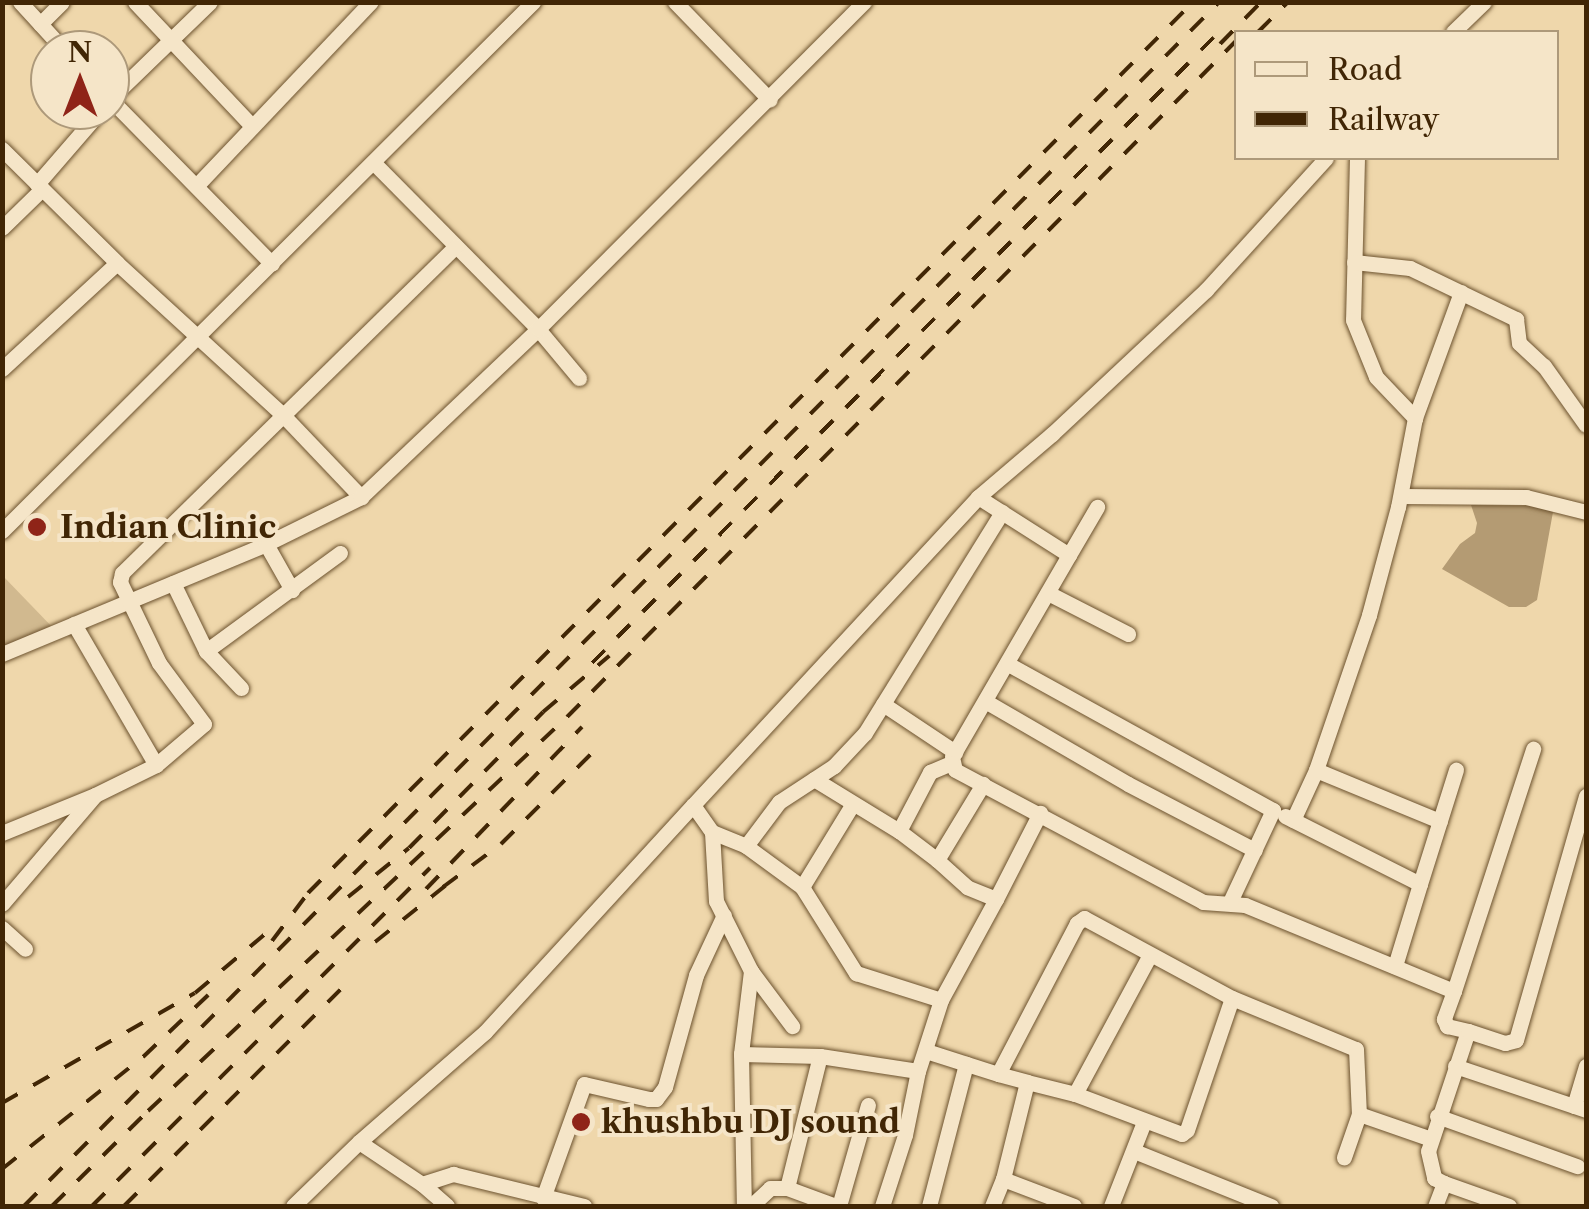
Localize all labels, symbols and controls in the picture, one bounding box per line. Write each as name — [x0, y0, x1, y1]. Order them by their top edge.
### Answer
north arrow — [30, 30, 130, 130]
legend — [1234, 30, 1559, 160]
text: N — [68, 35, 92, 69]
text: Road — [1328, 51, 1402, 88]
text: Railway — [1328, 101, 1439, 138]
place label: Indian Clinic — [60, 508, 276, 546]
marker: Indian Clinic — [24, 514, 50, 540]
place label: khushbu DJ sound — [601, 1103, 900, 1141]
marker: khushbu DJ sound — [570, 1111, 592, 1133]

